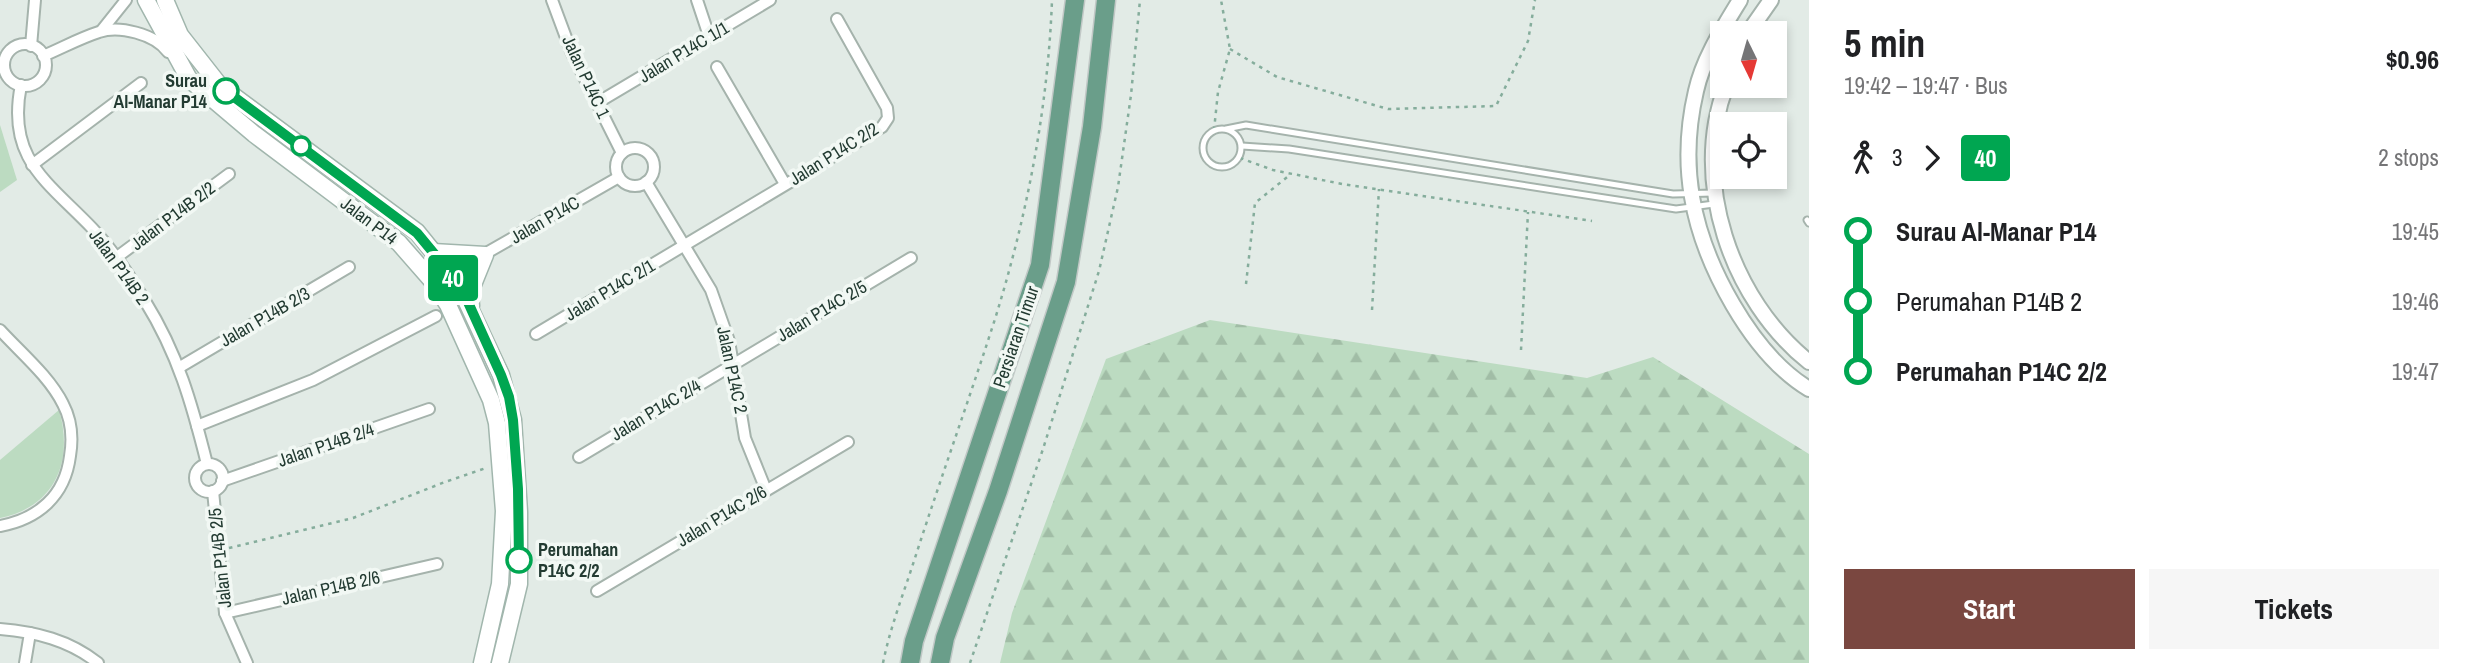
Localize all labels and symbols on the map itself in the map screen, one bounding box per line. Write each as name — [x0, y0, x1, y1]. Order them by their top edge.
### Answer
street label: Jalan P14C 1/1 — [634, 14, 734, 88]
north arrow — [1710, 21, 1787, 98]
street label: Jalan P14C 1 — [556, 31, 617, 123]
place label: Surau Al-Manar P14 — [113, 68, 208, 114]
marker: Surau Al-Manar P14 — [213, 78, 239, 104]
street label: Jalan P14C 2/2 — [784, 116, 883, 191]
unlabelled marker — [291, 136, 311, 156]
street label: Jalan P14B 2/2 — [125, 175, 220, 256]
street label: Jalan P14C — [505, 190, 584, 249]
street label: Jalan P14 — [336, 191, 403, 250]
street label: Jalan P14B 2 — [83, 224, 155, 310]
street label: Jalan P14C 2/1 — [560, 252, 660, 326]
line badge: 40 — [421, 255, 484, 301]
street label: Jalan P14C 2/5 — [772, 274, 871, 347]
street label: Jalan P14B 2/3 — [215, 281, 314, 352]
street label: Persiaran Timur — [986, 283, 1045, 391]
street label: Jalan P14C 2 — [711, 324, 754, 416]
street label: Jalan P14C 2/4 — [606, 373, 705, 446]
street label: Jalan P14B 2/4 — [274, 416, 377, 473]
street label: Jalan P14C 2/6 — [672, 479, 771, 552]
street label: Jalan P14B 2/5 — [202, 507, 237, 609]
place label: Perumahan P14C 2/2 — [538, 537, 618, 583]
marker: Perumahan P14C 2/2 — [506, 547, 532, 573]
street label: Jalan P14B 2/6 — [279, 564, 382, 611]

